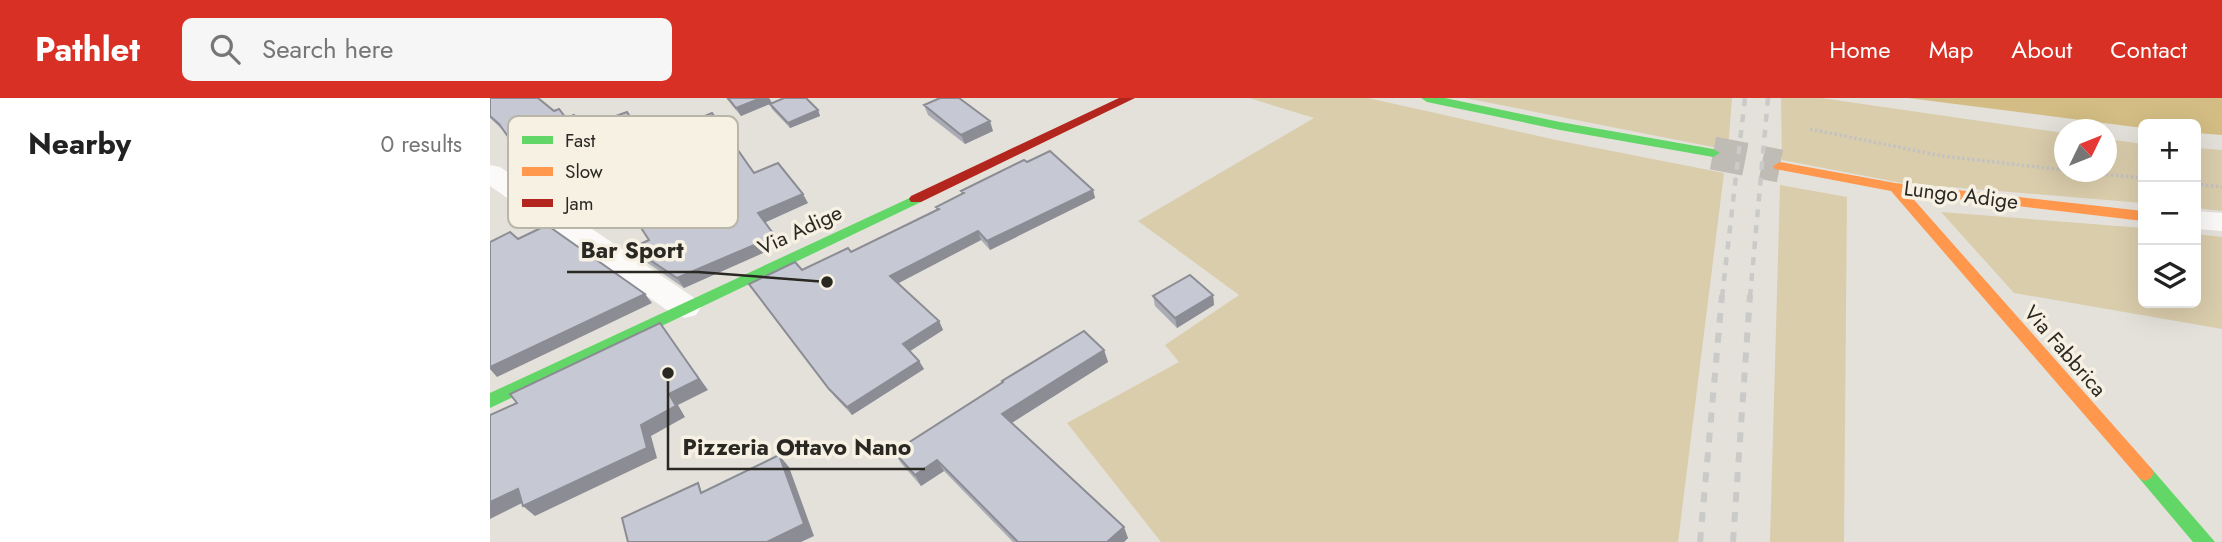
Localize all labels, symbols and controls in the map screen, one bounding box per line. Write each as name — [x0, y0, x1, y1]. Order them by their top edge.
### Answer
search box — [182, 18, 672, 81]
text: Pathlet — [35, 26, 140, 73]
icon: search — [206, 30, 244, 68]
text: Search here — [262, 30, 393, 68]
text: Home — [1829, 32, 1891, 67]
text: Map — [1929, 32, 1973, 67]
text: About — [2011, 32, 2072, 67]
text: Contact — [2110, 32, 2187, 67]
legend — [508, 116, 738, 228]
north arrow — [2054, 119, 2117, 182]
map controls — [2138, 119, 2201, 308]
button: + — [2138, 119, 2201, 182]
text: Nearby — [28, 122, 131, 165]
text: 0 results — [380, 127, 462, 161]
text: Fast — [565, 127, 596, 154]
text: Slow — [565, 158, 603, 185]
street label: Lungo Adige — [1902, 173, 2020, 217]
button: − — [2138, 182, 2201, 245]
text: Jam — [562, 190, 594, 217]
street label: Via Adige — [753, 197, 847, 263]
callout: Bar Sport — [567, 228, 698, 272]
text: Bar Sport — [581, 233, 684, 267]
button: layers — [2138, 245, 2201, 308]
street label: Via Fabbrica — [2017, 299, 2113, 403]
callout: Pizzeria Ottavo Nano — [668, 425, 925, 469]
text: Pizzeria Ottavo Nano — [683, 430, 911, 464]

